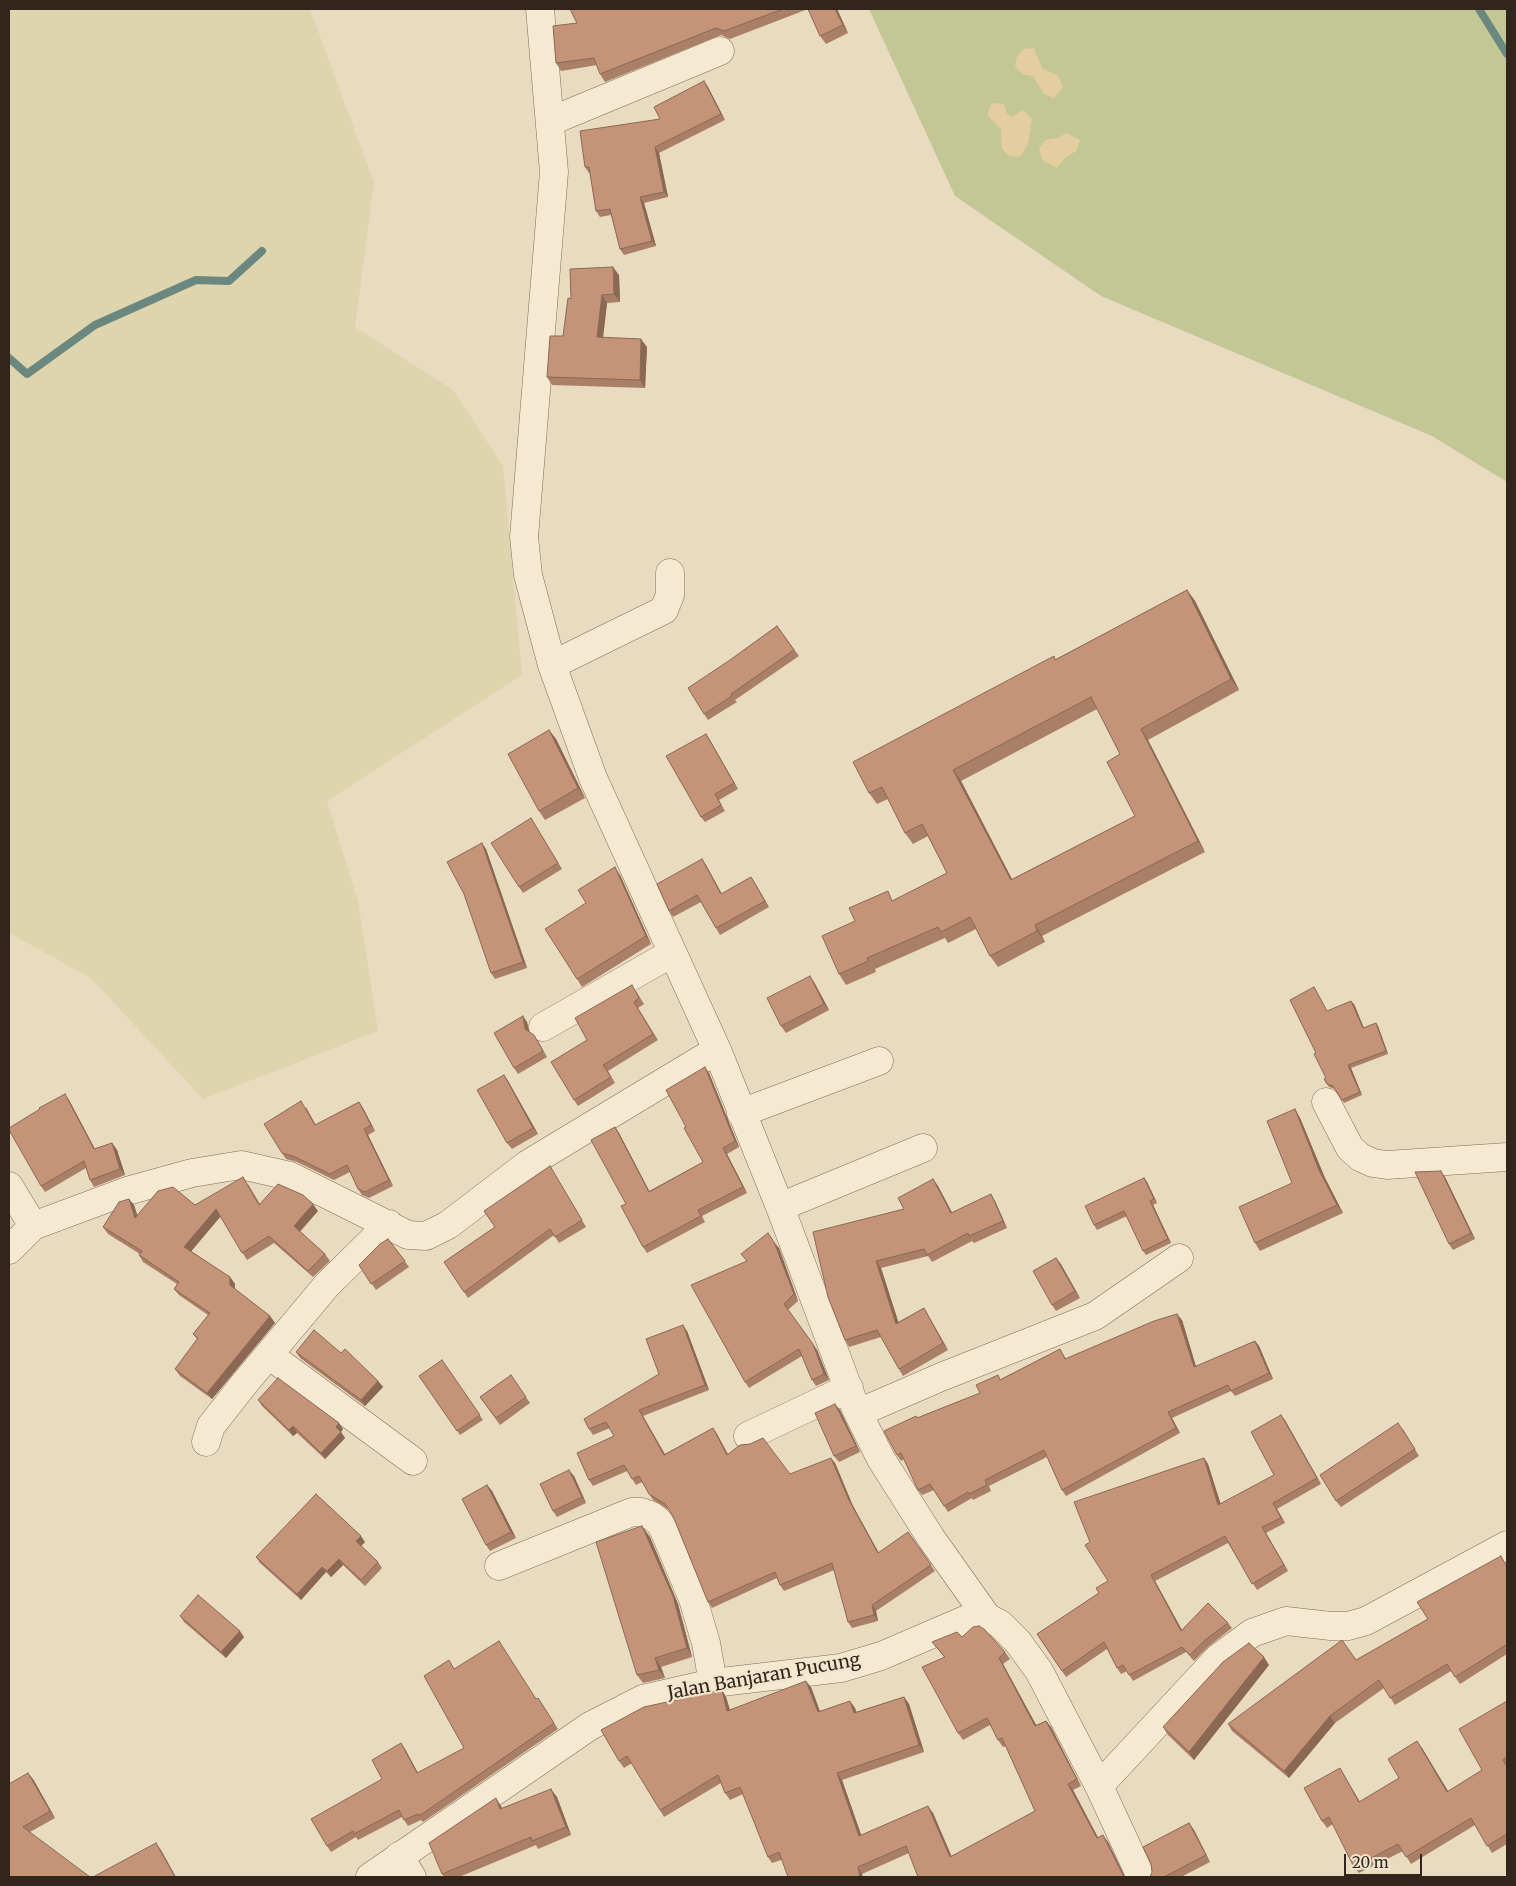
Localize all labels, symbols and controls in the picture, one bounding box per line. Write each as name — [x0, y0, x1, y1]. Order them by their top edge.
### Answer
street label: Jalan Banjaran Pucung — [666, 1649, 862, 1705]
scale bar — [1346, 1844, 1424, 1876]
text: 20 m — [1352, 1853, 1389, 1872]

